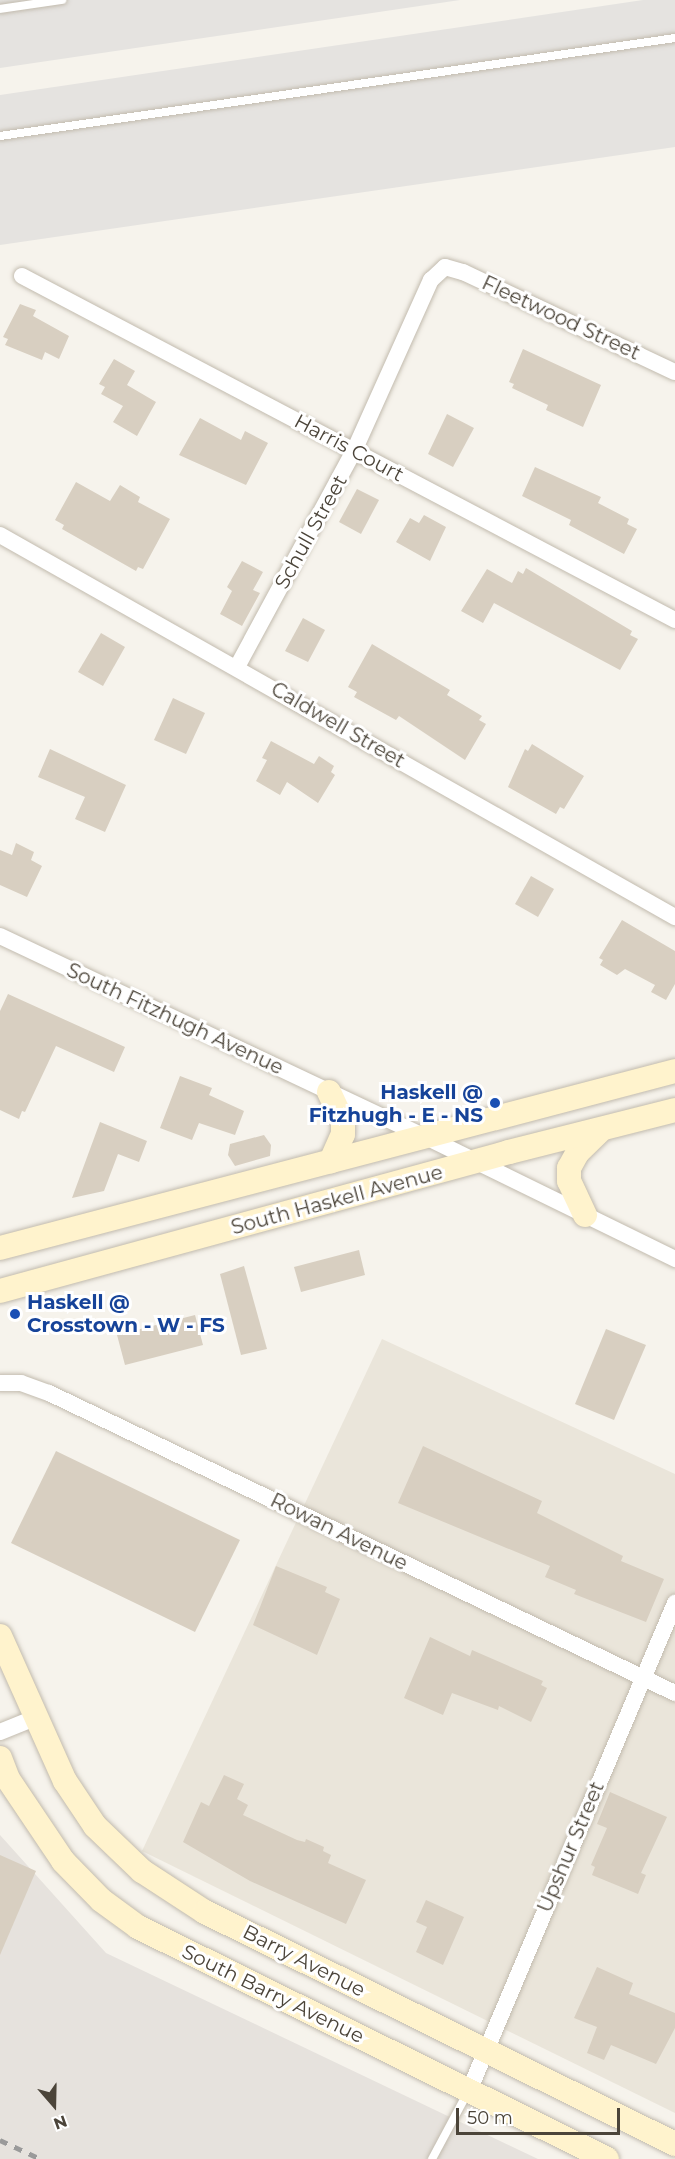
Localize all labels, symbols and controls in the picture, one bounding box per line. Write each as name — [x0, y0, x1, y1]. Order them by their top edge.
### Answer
street label: Fleetwood Street — [478, 271, 644, 365]
street label: Harris Court — [290, 409, 408, 487]
street label: Schull Street — [270, 471, 352, 593]
street label: Caldwell Street — [267, 677, 409, 773]
street label: South Fitzhugh Avenue — [63, 958, 287, 1080]
place label: Haskell @ Fitzhugh - E - NS — [309, 1080, 483, 1127]
marker: Haskell @ Fitzhugh - E - NS — [488, 1096, 502, 1110]
street label: South Haskell Avenue — [229, 1160, 445, 1240]
place label: Haskell @ Crosstown - W - FS — [27, 1290, 225, 1337]
marker: Haskell @ Crosstown - W - FS — [8, 1307, 22, 1321]
street label: Rowan Avenue — [266, 1488, 412, 1576]
street label: Upshur Street — [533, 1778, 609, 1916]
street label: Barry Avenue — [239, 1920, 369, 2002]
street label: South Barry Avenue — [178, 1940, 368, 2048]
north arrow — [24, 2075, 84, 2135]
scale bar — [459, 2096, 622, 2134]
text: 50 m — [467, 2107, 513, 2129]
text: N — [51, 2111, 70, 2134]

